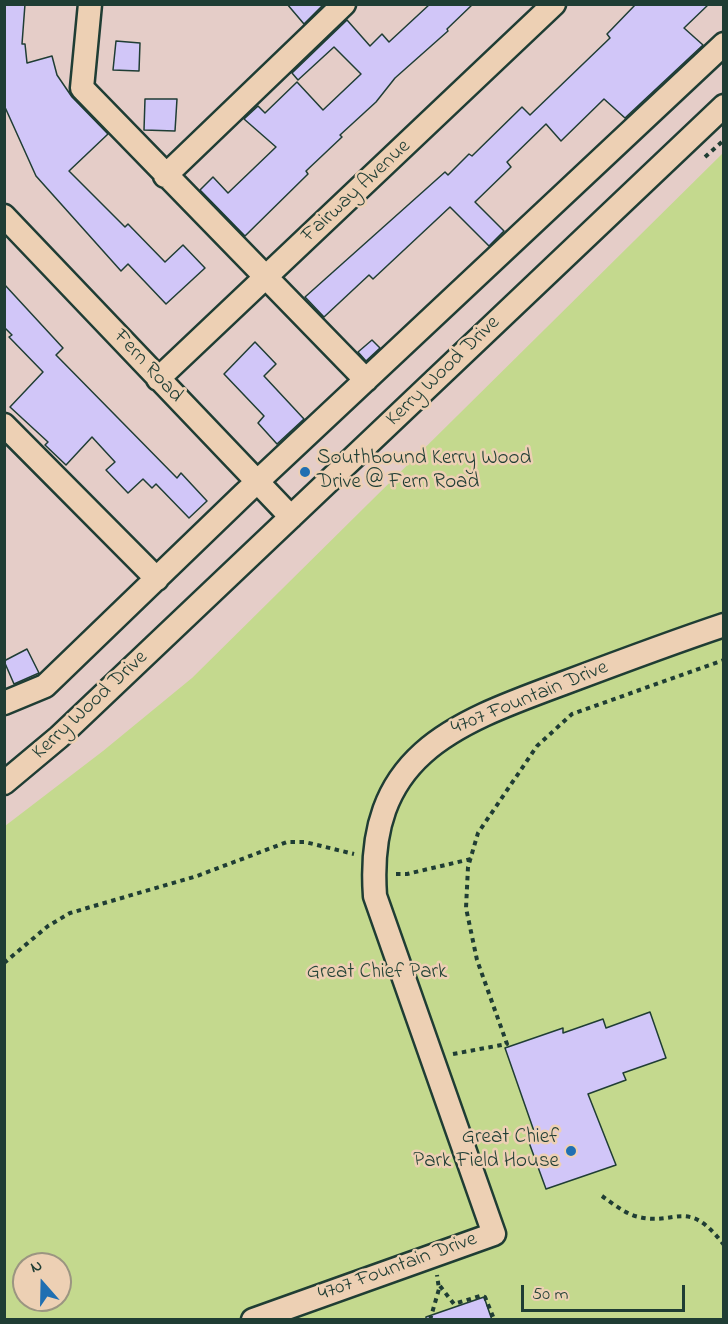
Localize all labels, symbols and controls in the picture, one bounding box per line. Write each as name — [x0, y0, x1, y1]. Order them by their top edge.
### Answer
street label: Fairway Avenue — [297, 135, 417, 249]
street label: Kerry Wood Drive — [382, 311, 506, 433]
street label: Fern Road — [107, 325, 187, 409]
place label: Southbound Kerry Wood Drive @ Fern Road — [317, 447, 531, 497]
marker: Southbound Kerry Wood Drive @ Fern Road — [298, 465, 312, 479]
street label: Kerry Wood Drive — [28, 646, 154, 766]
street label: 4707 Fountain Drive — [448, 656, 612, 742]
park label: Great Chief Park — [307, 961, 447, 987]
place label: Great Chief Park Field House — [413, 1126, 559, 1176]
marker: Great Chief Park Field House — [564, 1144, 578, 1158]
street label: 4707 Fountain Drive — [315, 1228, 481, 1308]
north arrow — [12, 1252, 72, 1312]
text: N — [27, 1254, 46, 1280]
scale bar — [524, 1273, 688, 1311]
text: 50 m — [532, 1282, 569, 1308]

